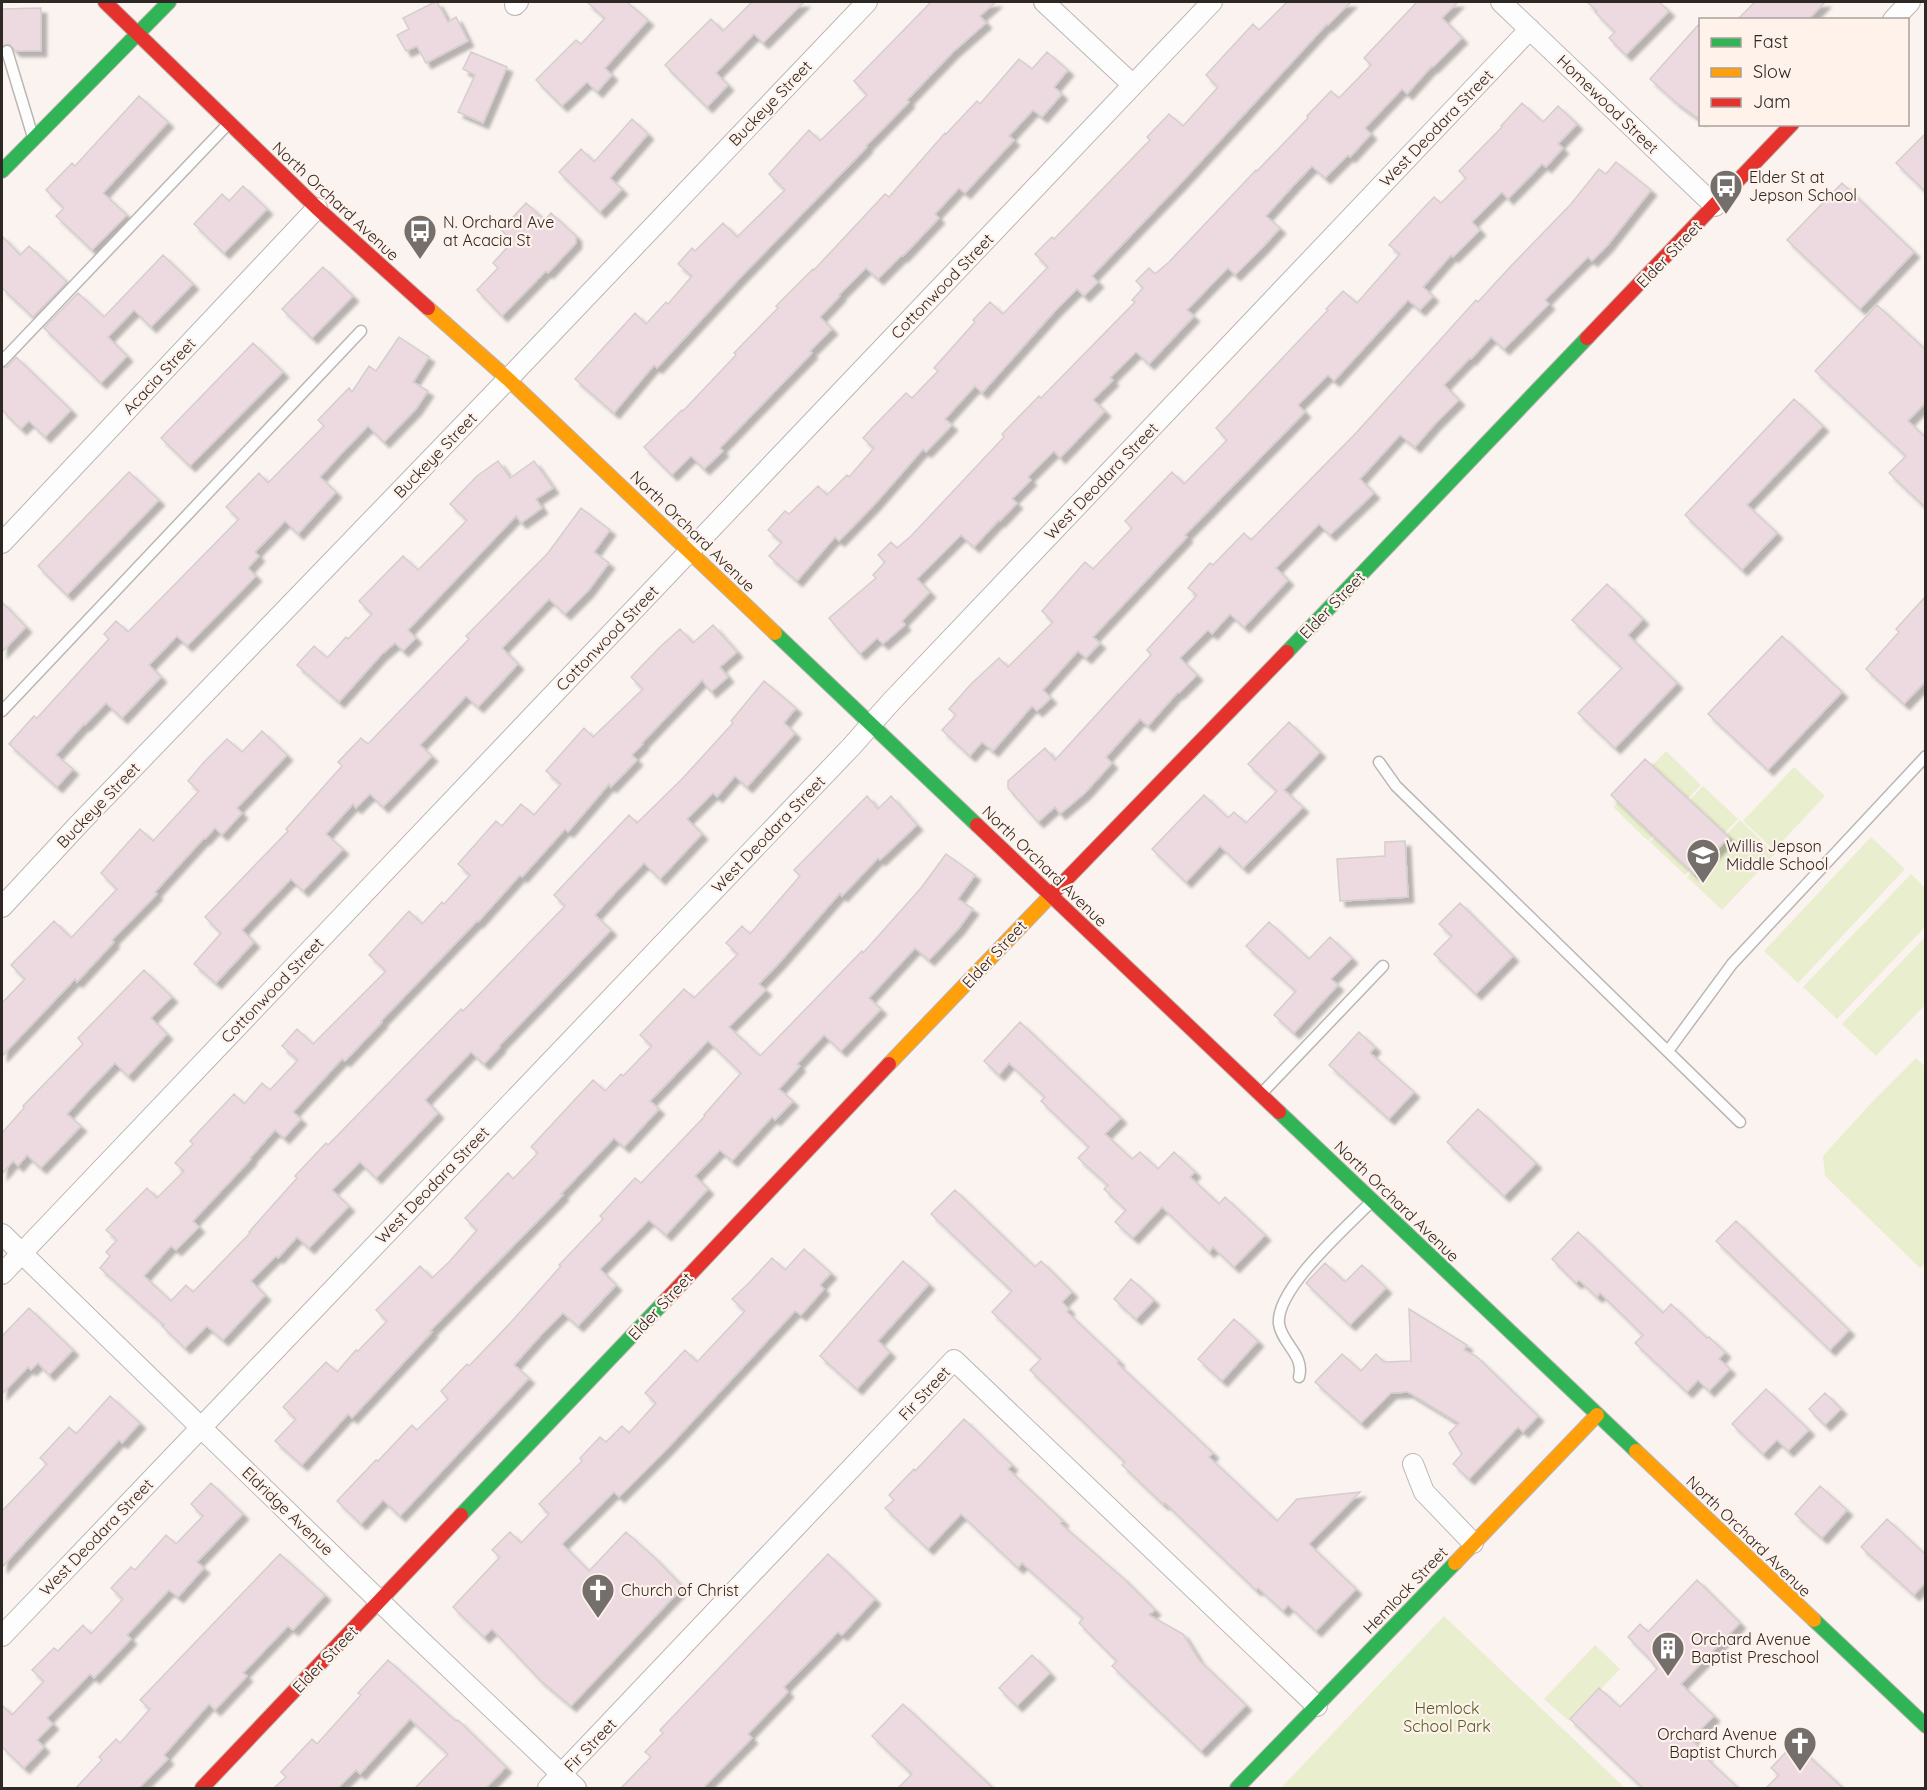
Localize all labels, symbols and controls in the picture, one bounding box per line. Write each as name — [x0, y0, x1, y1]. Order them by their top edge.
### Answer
legend — [1699, 18, 1909, 126]
text: Fast — [1753, 30, 1788, 53]
street label: Homewood Street — [1553, 50, 1663, 158]
street label: Buckeye Street — [724, 56, 816, 150]
text: Slow — [1753, 60, 1791, 83]
street label: West Deodara Street — [1375, 65, 1497, 191]
text: Jam — [1753, 90, 1791, 113]
street label: North Orchard Avenue — [268, 137, 404, 265]
place label: Elder St at Jepson School — [1749, 167, 1857, 205]
bus stop icon: Elder St at Jepson School — [1708, 168, 1744, 215]
place label: N. Orchard Ave at Acacia St — [443, 212, 554, 250]
bus stop icon: N. Orchard Ave at Acacia St — [402, 213, 438, 260]
street label: Elder Street — [1632, 216, 1706, 292]
street label: Cottonwood Street — [887, 229, 997, 343]
street label: Acacia Street — [118, 333, 200, 419]
street label: Buckeye Street — [389, 408, 481, 502]
street label: West Deodara Street — [1040, 418, 1162, 544]
street label: North Orchard Avenue — [626, 466, 760, 596]
street label: Elder Street — [1295, 567, 1369, 643]
street label: Cottonwood Street — [552, 581, 662, 695]
street label: Buckeye Street — [52, 758, 144, 852]
street label: West Deodara Street — [707, 771, 829, 897]
street label: North Orchard Avenue — [978, 801, 1112, 931]
place label: Willis Jepson Middle School — [1726, 836, 1828, 874]
school or university icon: Willis Jepson Middle School — [1685, 837, 1721, 884]
street label: Elder Street — [957, 916, 1031, 992]
street label: Cottonwood Street — [217, 933, 327, 1047]
street label: West Deodara Street — [371, 1122, 493, 1248]
street label: North Orchard Avenue — [1330, 1136, 1464, 1266]
street label: Elder Street — [623, 1268, 697, 1344]
street label: Fir Street — [894, 1362, 954, 1424]
street label: Eldridge Avenue — [238, 1462, 338, 1560]
street label: North Orchard Avenue — [1682, 1471, 1816, 1601]
street label: West Deodara Street — [35, 1474, 157, 1600]
street label: Hemlock Street — [1358, 1542, 1452, 1638]
church icon: Church of Christ — [580, 1572, 616, 1619]
place label: Church of Christ — [621, 1580, 739, 1600]
street label: Elder Street — [288, 1621, 362, 1697]
place label: Orchard Avenue Baptist Preschool — [1691, 1629, 1819, 1667]
building icon: Orchard Avenue Baptist Preschool — [1650, 1630, 1686, 1677]
park label: Hemlock School Park — [1403, 1698, 1491, 1736]
street label: Fir Street — [560, 1714, 620, 1776]
place label: Orchard Avenue Baptist Church — [1657, 1724, 1777, 1762]
church icon: Orchard Avenue Baptist Church — [1782, 1725, 1818, 1772]

